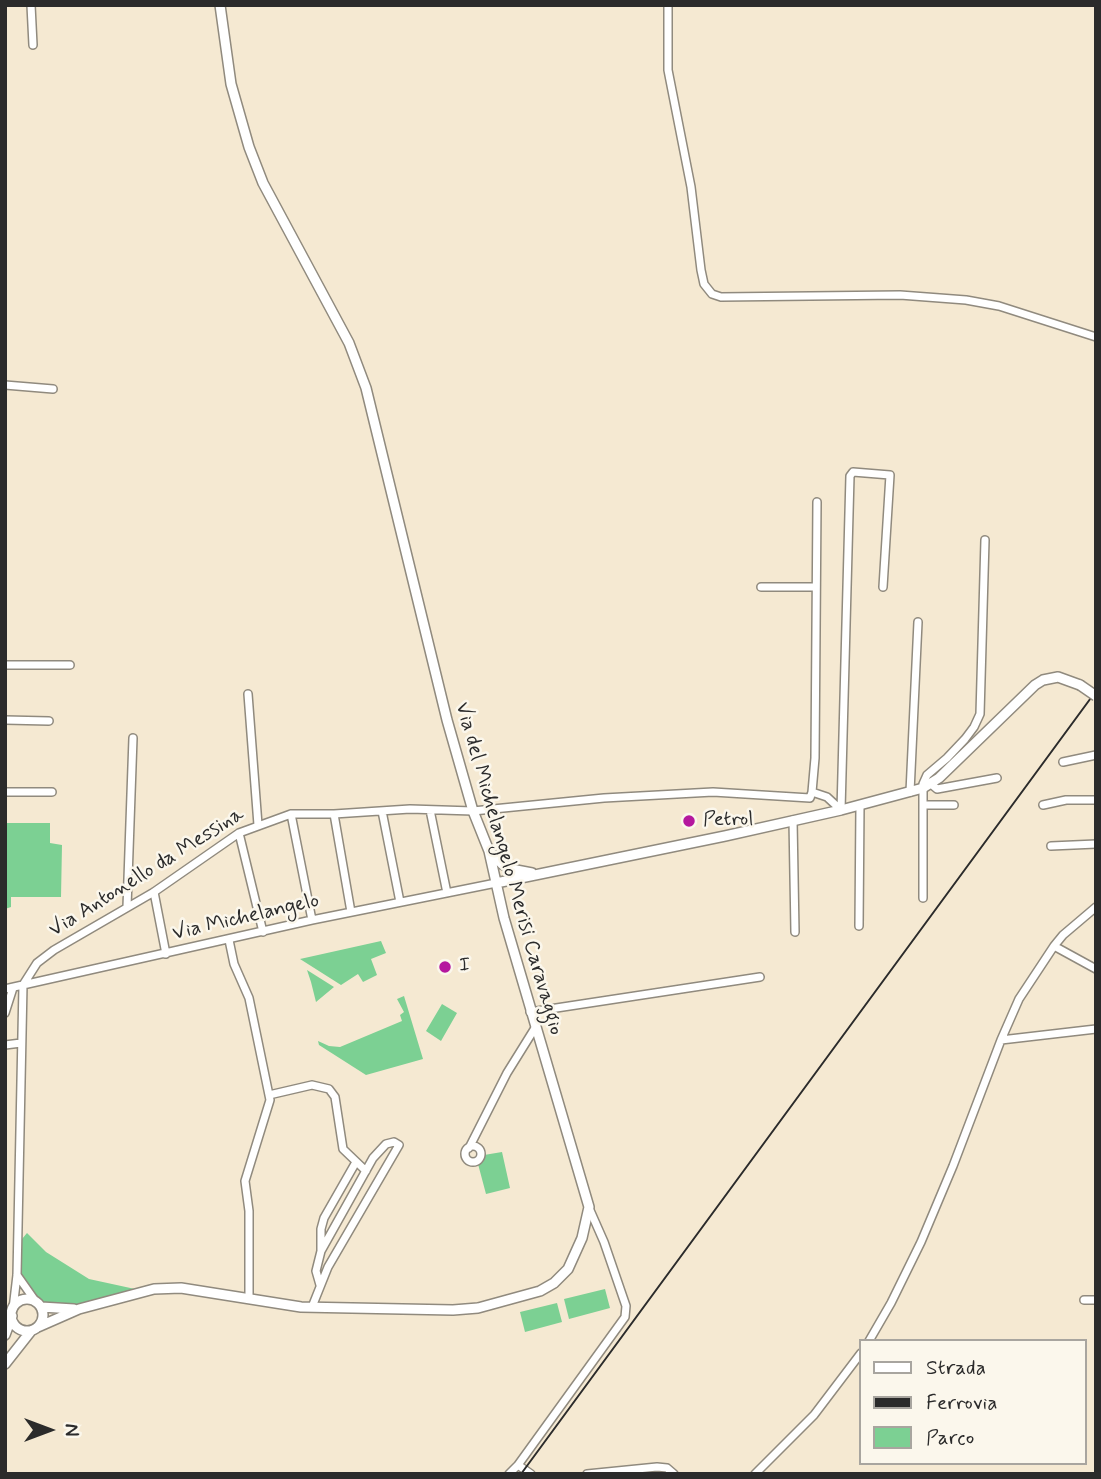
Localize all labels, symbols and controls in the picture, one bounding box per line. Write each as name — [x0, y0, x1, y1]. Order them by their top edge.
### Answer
street label: Via del Michelangelo Merisi Caravaggio — [448, 700, 568, 1038]
street label: Via Antonello da Messina — [45, 803, 249, 943]
place label: Petrol — [703, 808, 753, 834]
marker: Petrol — [681, 813, 697, 829]
street label: Via Michelangelo — [170, 889, 322, 947]
place label: I — [459, 954, 470, 980]
marker: I — [437, 959, 453, 975]
legend — [860, 1339, 1087, 1465]
text: Strada — [926, 1354, 986, 1382]
text: Ferrovia — [926, 1389, 997, 1417]
north arrow — [14, 1395, 84, 1465]
text: N — [58, 1424, 83, 1436]
text: Parco — [926, 1424, 974, 1452]

